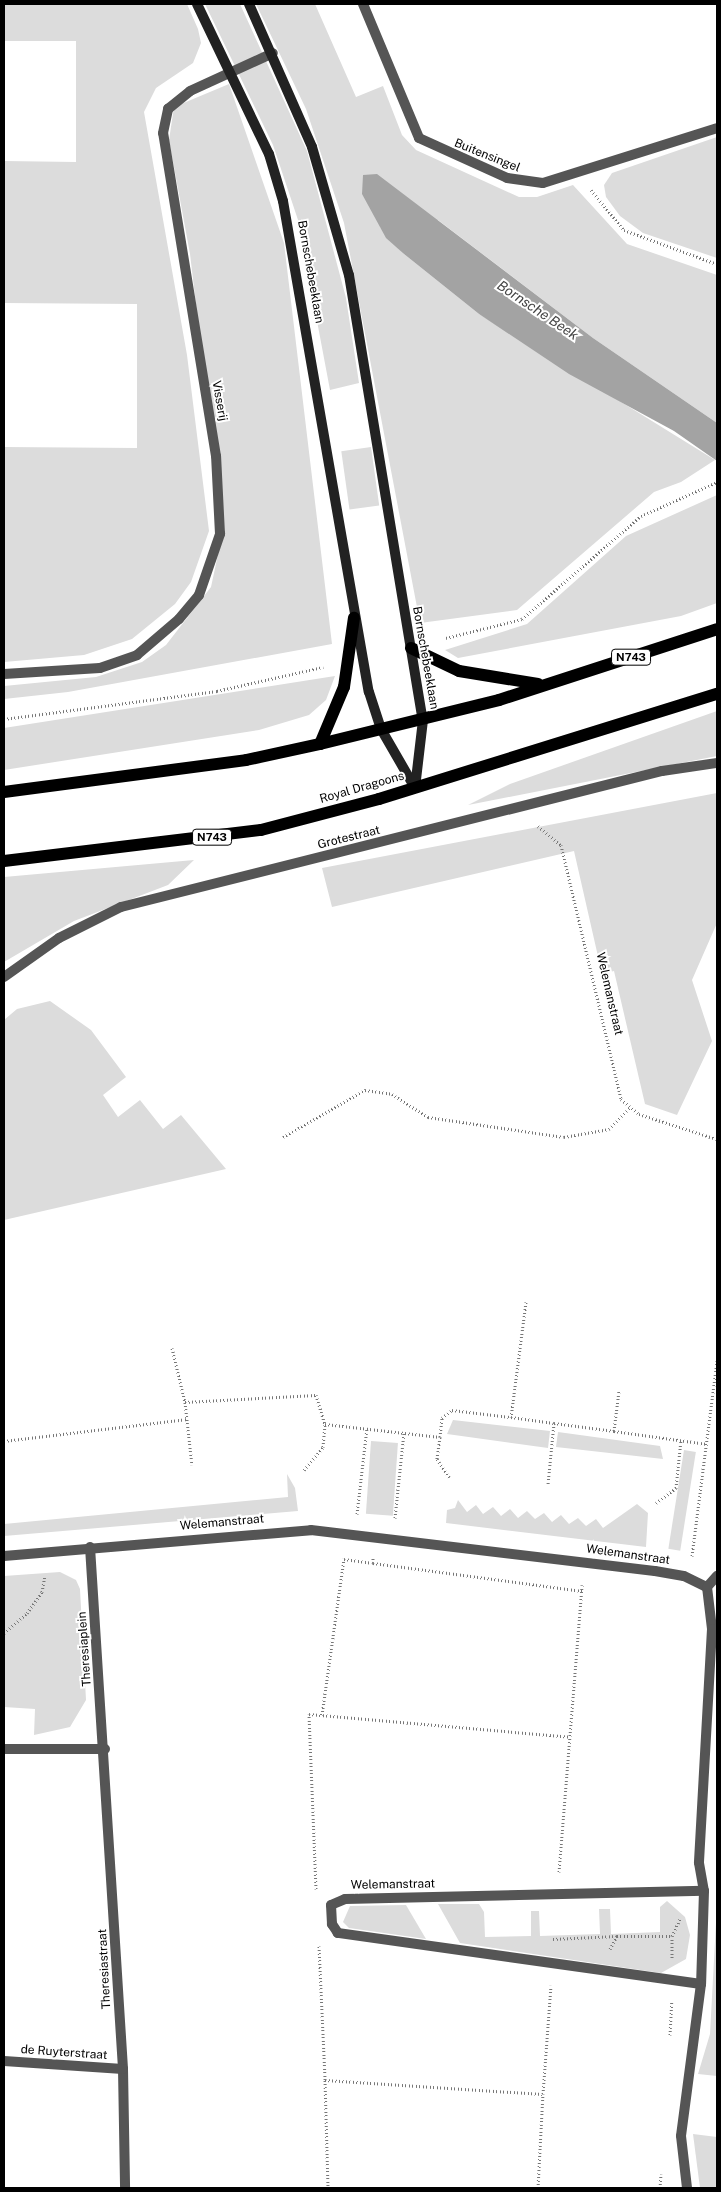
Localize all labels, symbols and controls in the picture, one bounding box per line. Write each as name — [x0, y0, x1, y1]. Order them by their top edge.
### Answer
street label: Buitensingel — [452, 136, 522, 176]
street label: Bornschebeeklaan — [294, 220, 326, 324]
water label: Bornsche Beek — [494, 277, 582, 343]
street label: Visserij — [208, 380, 230, 422]
street label: Bornschebeeklaan — [409, 606, 441, 710]
road number: N743 — [611, 649, 651, 666]
street label: Royal Dragoons — [318, 769, 406, 807]
street label: Grotestraat — [316, 823, 382, 853]
road number: N743 — [192, 829, 232, 846]
street label: Welemanstraat — [592, 951, 626, 1037]
street label: Welemanstraat — [179, 1512, 265, 1534]
street label: Welemanstraat — [585, 1542, 671, 1568]
street label: Theresiaplein — [75, 1611, 95, 1687]
street label: Welemanstraat — [351, 1877, 435, 1893]
street label: Theresiastraat — [96, 1928, 114, 2010]
street label: de Ruyterstraat — [20, 2043, 108, 2063]

